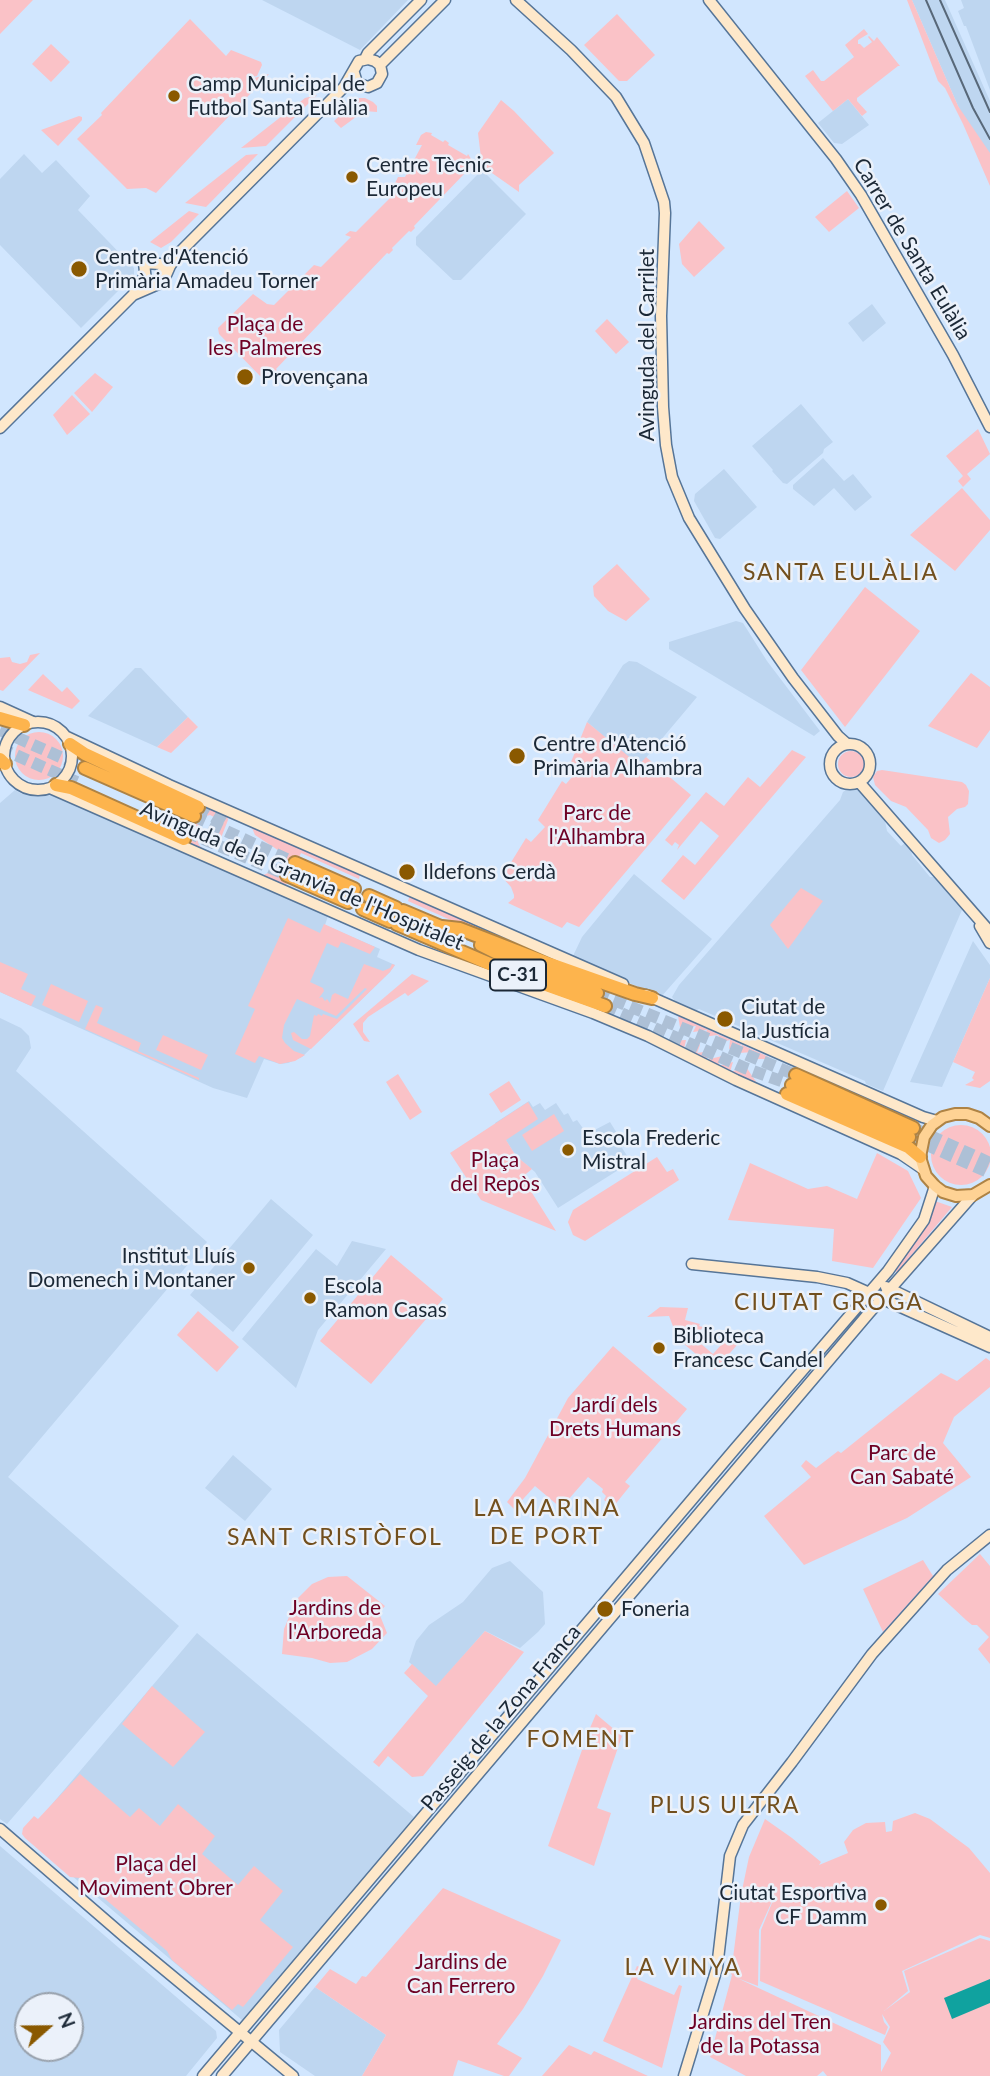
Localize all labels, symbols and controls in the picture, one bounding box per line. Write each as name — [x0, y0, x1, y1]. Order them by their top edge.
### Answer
place label: Camp Municipal de Futbol Santa Eulàlia — [188, 71, 368, 121]
marker: Camp Municipal de Futbol Santa Eulàlia — [166, 88, 182, 104]
place label: Centre Tècnic Europeu — [366, 152, 492, 202]
street label: Carrer de Santa Eulàlia — [848, 154, 976, 344]
marker: Centre Tècnic Europeu — [344, 169, 360, 185]
place label: Centre d'Atenció Primària Amadeu Torner — [95, 244, 318, 294]
street label: Avinguda del Carrilet — [634, 249, 660, 441]
marker: Centre d'Atenció Primària Amadeu Torner — [69, 259, 89, 279]
park label: Plaça de les Palmeres — [208, 311, 322, 361]
place label: Provençana — [261, 364, 368, 390]
marker: Provençana — [235, 367, 255, 387]
district label: SANTA EULÀLIA — [745, 559, 937, 587]
place label: Centre d'Atenció Primària Alhambra — [533, 731, 703, 781]
marker: Centre d'Atenció Primària Alhambra — [507, 746, 527, 766]
street label: Avinguda de la Granvia de l'Hospitalet — [137, 796, 467, 956]
park label: Parc de l'Alhambra — [549, 800, 645, 850]
place label: Ildefons Cerdà — [423, 859, 556, 885]
marker: Ildefons Cerdà — [397, 862, 417, 882]
road number: C-31 — [490, 959, 546, 990]
place label: Ciutat de la Justícia — [741, 994, 830, 1044]
marker: Ciutat de la Justícia — [715, 1009, 735, 1029]
place label: Escola Frederic Mistral — [582, 1125, 720, 1175]
marker: Escola Frederic Mistral — [560, 1142, 576, 1158]
park label: Plaça del Repòs — [450, 1147, 540, 1197]
place label: Institut Lluís Domenech i Montaner — [27, 1243, 235, 1293]
marker: Institut Lluís Domenech i Montaner — [241, 1260, 257, 1276]
place label: Escola Ramon Casas — [324, 1273, 447, 1323]
district label: CIUTAT GROGA — [736, 1289, 922, 1317]
marker: Escola Ramon Casas — [302, 1290, 318, 1306]
place label: Biblioteca Francesc Candel — [673, 1323, 823, 1373]
marker: Biblioteca Francesc Candel — [651, 1340, 667, 1356]
park label: Jardí dels Drets Humans — [549, 1392, 681, 1442]
park label: Parc de Can Sabaté — [850, 1440, 954, 1490]
district label: LA MARINA DE PORT — [474, 1494, 620, 1550]
district label: SANT CRISTÒFOL — [229, 1524, 441, 1552]
park label: Jardins de l'Arboreda — [288, 1595, 382, 1645]
place label: Foneria — [621, 1596, 690, 1622]
marker: Foneria — [595, 1599, 615, 1619]
street label: Passeig de la Zona Franca — [416, 1620, 586, 1816]
district label: FOMENT — [527, 1726, 635, 1754]
district label: PLUS ULTRA — [651, 1792, 799, 1820]
park label: Plaça del Moviment Obrer — [79, 1851, 233, 1901]
place label: Ciutat Esportiva CF Damm — [719, 1880, 867, 1930]
marker: Ciutat Esportiva CF Damm — [873, 1897, 889, 1913]
park label: Jardins de Can Ferrero — [407, 1949, 515, 1999]
district label: LA VINYA — [625, 1954, 741, 1982]
north arrow — [14, 1992, 84, 2062]
text: N — [54, 2009, 81, 2031]
park label: Jardins del Tren de la Potassa — [689, 2009, 831, 2059]

